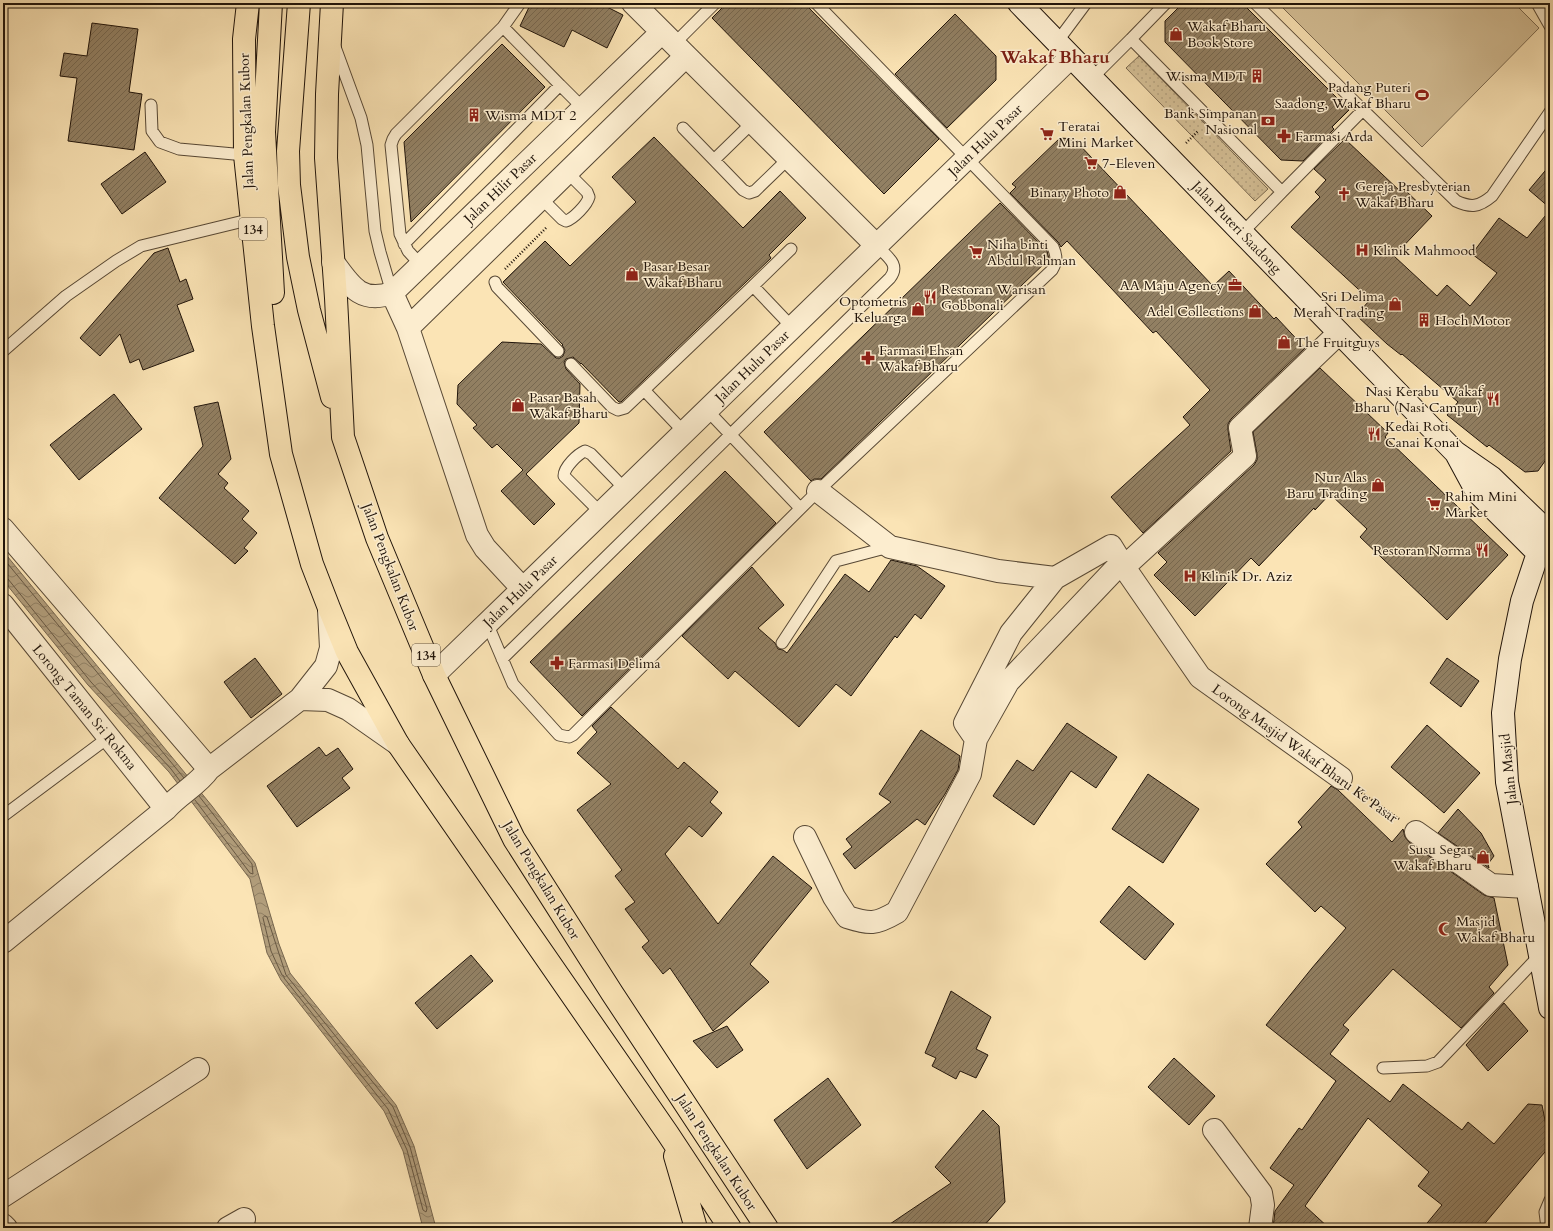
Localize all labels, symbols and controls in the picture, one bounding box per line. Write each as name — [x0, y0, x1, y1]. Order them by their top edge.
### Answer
place label: Wakaf Bharu Book Store — [1186, 17, 1266, 52]
shop icon: Wakaf Bharu Book Store — [1168, 26, 1184, 42]
district label: Wakaf Bharu — [999, 45, 1110, 70]
street label: Jalan Pengkalan Kubor — [235, 52, 258, 191]
place label: Wisma MDT — [1164, 67, 1246, 86]
building icon: Wisma MDT — [1249, 68, 1265, 84]
place label: Padang Puteri Saadong, Wakaf Bharu — [1275, 78, 1411, 113]
sports icon: Padang Puteri Saadong, Wakaf Bharu — [1414, 87, 1430, 103]
street label: Jalan Hulu Pasar — [943, 99, 1027, 182]
place label: Bank Simpanan Nasional — [1164, 104, 1257, 139]
place label: Wisma MDT 2 — [484, 106, 577, 125]
building icon: Wisma MDT 2 — [466, 107, 482, 123]
bank icon: Bank Simpanan Nasional — [1260, 113, 1276, 129]
place label: Teratai Mini Market — [1058, 117, 1134, 152]
supermarket icon: Teratai Mini Market — [1039, 126, 1055, 142]
place label: Farmasi Arda — [1295, 127, 1373, 146]
pharmacy icon: Farmasi Arda — [1276, 128, 1292, 144]
street label: Jalan Hilir Pasar — [458, 148, 541, 229]
place label: 7-Eleven — [1102, 154, 1155, 173]
supermarket icon: 7-Eleven — [1083, 155, 1099, 171]
street label: Jalan Puteri Saadong — [1186, 176, 1286, 278]
place label: Gereja Presbyterian Wakaf Bharu — [1354, 177, 1471, 212]
place label: Binary Photo — [1030, 183, 1109, 202]
shop icon: Binary Photo — [1112, 184, 1128, 200]
church icon: Gereja Presbyterian Wakaf Bharu — [1336, 186, 1352, 202]
road number: 134 — [239, 218, 267, 240]
place label: Niha binti Abdul Rahman — [987, 235, 1076, 270]
place label: Klinik Mahmood — [1373, 241, 1476, 260]
hospital icon: Klinik Mahmood — [1354, 242, 1370, 258]
supermarket icon: Niha binti Abdul Rahman — [968, 244, 984, 260]
place label: Pasar Besar Wakaf Bharu — [642, 257, 722, 292]
shop icon: Pasar Besar Wakaf Bharu — [624, 266, 640, 282]
place label: AA Maju Agency — [1120, 276, 1225, 295]
office icon: AA Maju Agency — [1227, 277, 1243, 293]
place label: Restoran Warisan Gobbonali — [941, 280, 1046, 315]
place label: Sri Delima Merah Trading — [1293, 287, 1384, 322]
restaurant icon: Restoran Warisan Gobbonali — [922, 289, 938, 305]
place label: Optometris Keluarga — [839, 292, 907, 327]
shop icon: Sri Delima Merah Trading — [1387, 296, 1403, 312]
shop icon: Optometris Keluarga — [910, 301, 926, 317]
place label: Adel Collections — [1146, 302, 1244, 321]
shop icon: Adel Collections — [1247, 303, 1263, 319]
place label: Hoch Motor — [1435, 311, 1511, 330]
building icon: Hoch Motor — [1416, 312, 1432, 328]
street label: Jalan Hulu Pasar — [710, 325, 794, 408]
place label: The Fruitguys — [1295, 333, 1380, 352]
shop icon: The Fruitguys — [1276, 334, 1292, 350]
place label: Farmasi Ehsan Wakaf Bharu — [878, 341, 963, 376]
pharmacy icon: Farmasi Ehsan Wakaf Bharu — [860, 350, 876, 366]
place label: Nasi Kerabu Wakaf Bharu (Nasi Campur) — [1354, 382, 1485, 417]
place label: Pasar Basah Wakaf Bharu — [528, 388, 608, 423]
restaurant icon: Nasi Kerabu Wakaf Bharu (Nasi Campur) — [1485, 391, 1501, 407]
shop icon: Pasar Basah Wakaf Bharu — [510, 397, 526, 413]
place label: Kedai Roti Canai Konai — [1385, 417, 1459, 452]
restaurant icon: Kedai Roti Canai Konai — [1366, 426, 1382, 442]
place label: Nur Alas Baru Trading — [1286, 468, 1367, 503]
shop icon: Nur Alas Baru Trading — [1370, 477, 1386, 493]
place label: Rahim Mini Market — [1445, 487, 1517, 522]
supermarket icon: Rahim Mini Market — [1426, 496, 1442, 512]
street label: Jalan Pengkalan Kubor — [357, 499, 424, 635]
place label: Restoran Norma — [1373, 541, 1471, 560]
restaurant icon: Restoran Norma — [1474, 542, 1490, 558]
street label: Jalan Hulu Pasar — [478, 550, 562, 633]
place label: Klinik Dr. Aziz — [1201, 567, 1293, 586]
hospital icon: Klinik Dr. Aziz — [1182, 568, 1198, 584]
street label: Lorong Taman Sri Rokma — [28, 640, 141, 774]
road number: 134 — [412, 644, 440, 666]
place label: Farmasi Delima — [568, 654, 661, 673]
pharmacy icon: Farmasi Delima — [549, 655, 565, 671]
street label: Lorong Masjid Wakaf Bharu Ke Pasar — [1208, 680, 1402, 828]
street label: Jalan Masjid — [1495, 732, 1522, 807]
street label: Jalan Pengkalan Kubor — [497, 815, 585, 944]
place label: Susu Segar Wakaf Bharu — [1392, 840, 1473, 875]
shop icon: Susu Segar Wakaf Bharu — [1475, 849, 1491, 865]
place label: Masjid Wakaf Bharu — [1455, 912, 1535, 947]
mosque icon: Masjid Wakaf Bharu — [1437, 921, 1453, 937]
street label: Jalan Pengkalan Kubor — [671, 1089, 762, 1215]

